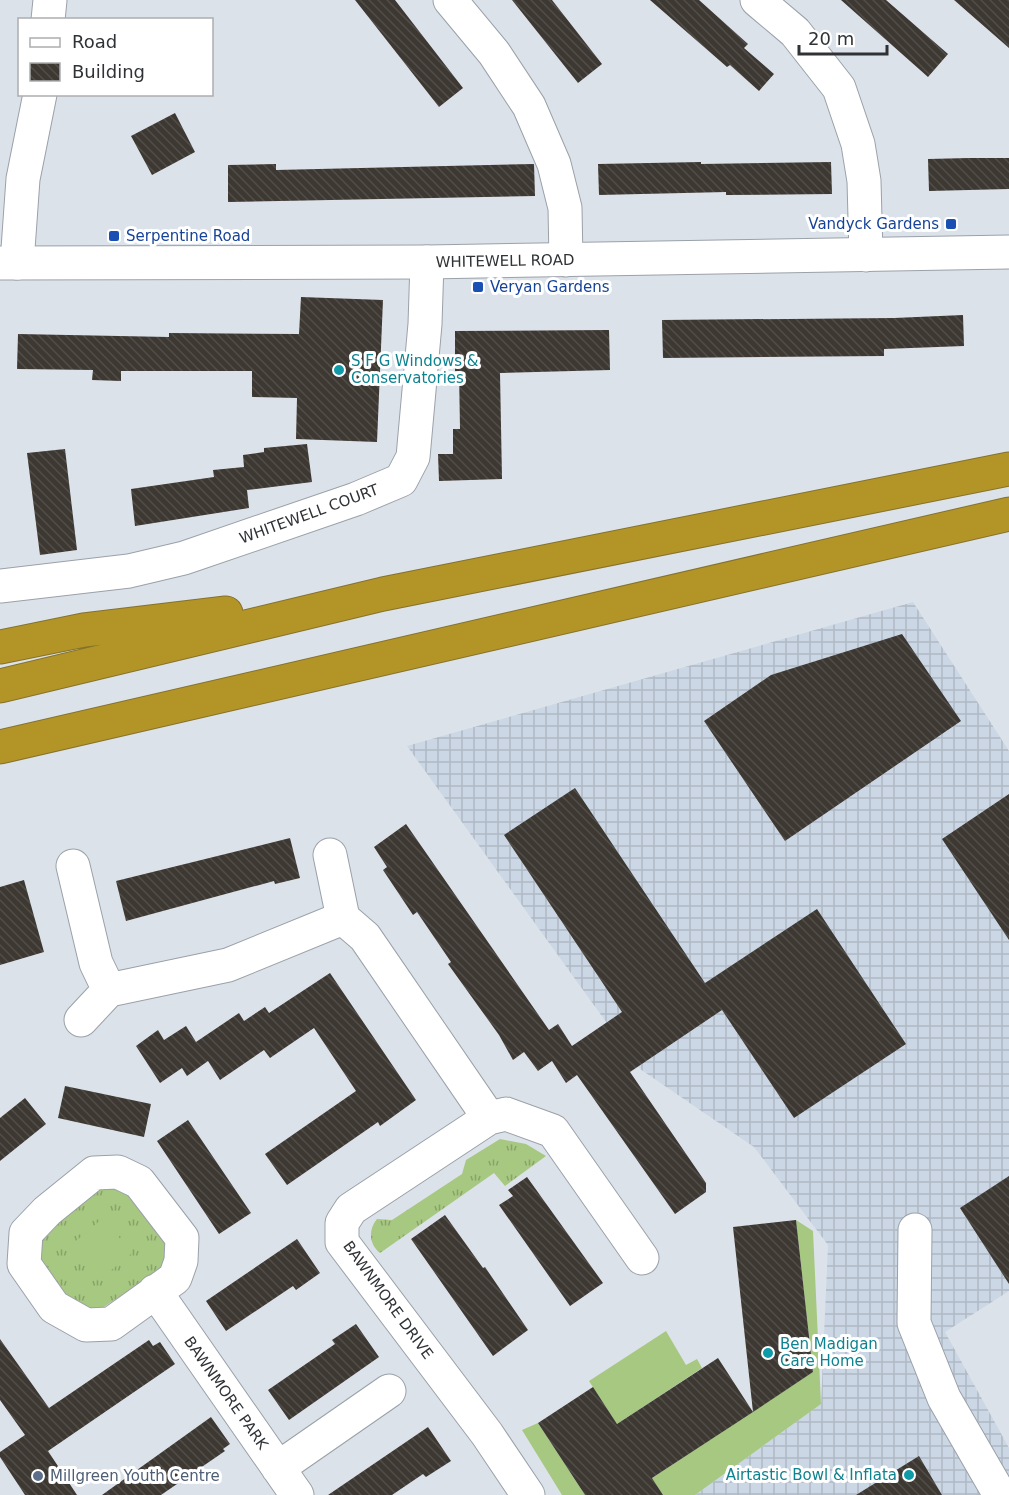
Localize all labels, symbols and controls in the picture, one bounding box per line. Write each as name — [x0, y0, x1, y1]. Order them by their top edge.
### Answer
legend — [18, 18, 213, 96]
scale bar — [799, 18, 888, 56]
text: 20 m — [808, 28, 854, 49]
text: Road — [72, 31, 117, 52]
text: Building — [72, 61, 145, 82]
place label: Vandyck Gardens — [808, 215, 939, 233]
marker: Vandyck Gardens — [944, 217, 958, 231]
place label: Serpentine Road — [126, 227, 250, 245]
marker: Serpentine Road — [107, 229, 121, 243]
street label: WHITEWELL ROAD — [435, 251, 575, 271]
place label: Veryan Gardens — [490, 278, 610, 296]
marker: Veryan Gardens — [471, 280, 485, 294]
place label: S F G Windows & Conservatories — [351, 352, 479, 387]
marker: S F G Windows & Conservatories — [332, 363, 346, 377]
street label: WHITEWELL COURT — [237, 480, 382, 548]
street label: BAWNMORE DRIVE — [339, 1238, 437, 1362]
street label: BAWNMORE PARK — [180, 1333, 272, 1454]
place label: Ben Madigan Care Home — [780, 1335, 878, 1370]
marker: Ben Madigan Care Home — [761, 1346, 775, 1360]
place label: Airtastic Bowl & Inflata — [726, 1466, 897, 1484]
place label: Millgreen Youth Centre — [50, 1467, 220, 1485]
marker: Airtastic Bowl & Inflata — [902, 1468, 916, 1482]
marker: Millgreen Youth Centre — [31, 1469, 45, 1483]

